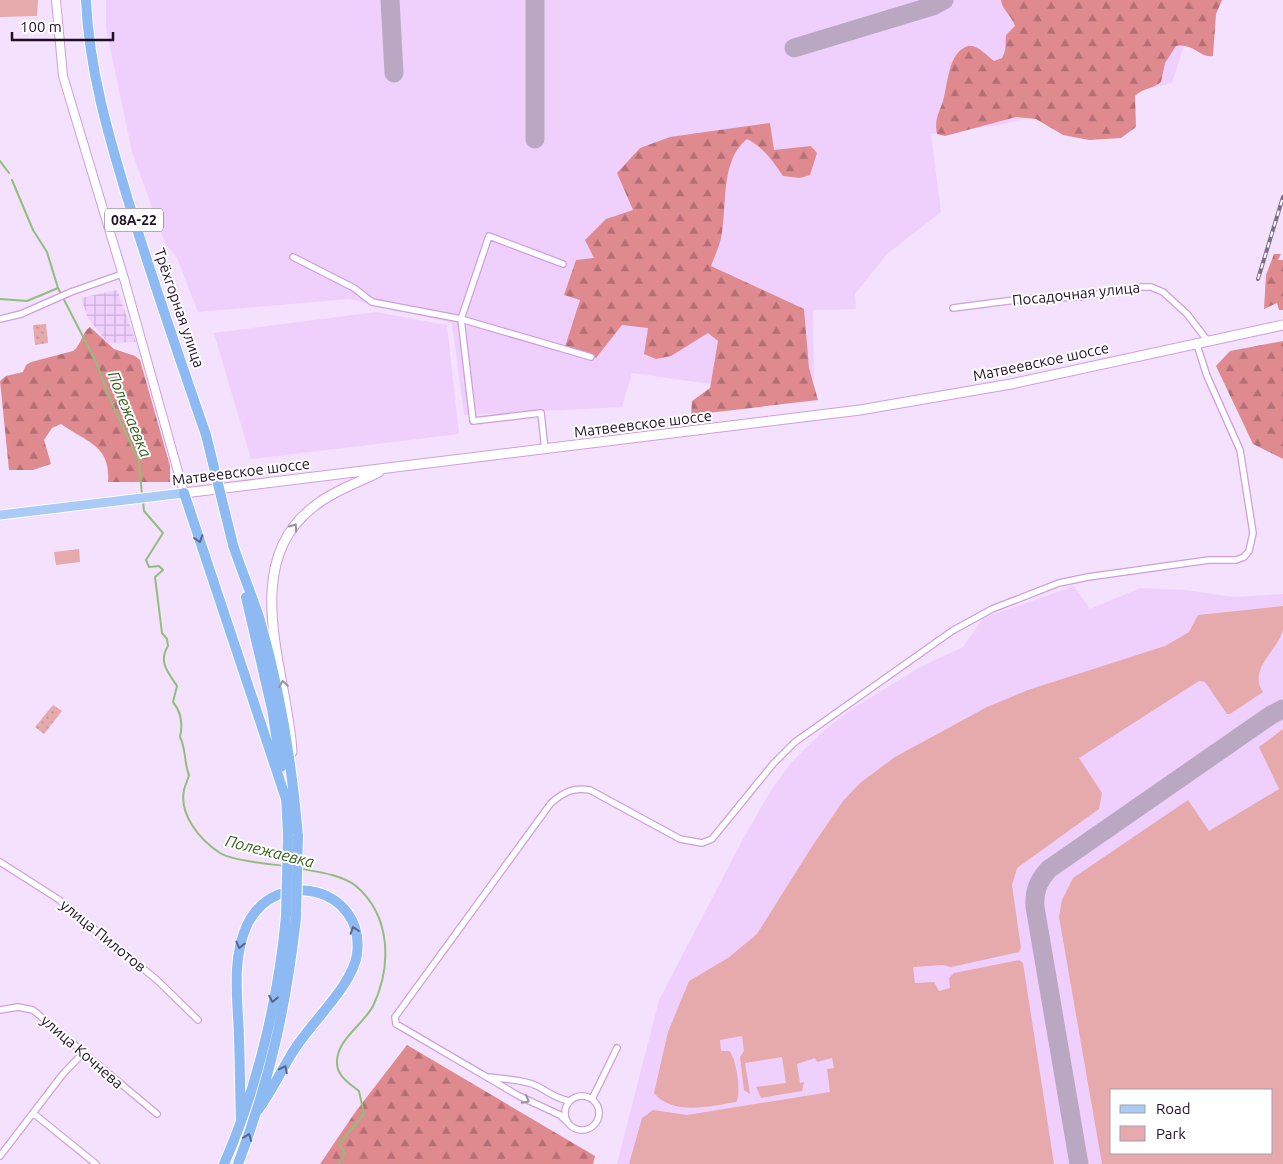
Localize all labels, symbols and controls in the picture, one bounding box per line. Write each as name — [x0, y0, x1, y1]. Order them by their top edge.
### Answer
scale bar — [12, 10, 114, 42]
text: 100 m — [20, 18, 62, 35]
road number: 08А-22 — [105, 208, 163, 232]
street label: Трёхгорная улица — [151, 246, 208, 370]
street label: Посадочная улица — [1011, 278, 1141, 309]
street label: Матвеевское шоссе — [971, 339, 1110, 384]
water label: Полежаевка — [105, 368, 156, 460]
street label: Матвеевское шоссе — [573, 407, 713, 440]
street label: Матвеевское шоссе — [171, 455, 311, 488]
one-way arrow — [288, 523, 297, 533]
one-way arrow — [193, 534, 203, 543]
one-way arrow — [278, 679, 288, 688]
water label: Полежаевка — [224, 831, 317, 871]
street label: улица Пилотов — [57, 896, 149, 975]
one-way arrow — [350, 926, 360, 934]
one-way arrow — [235, 941, 246, 950]
one-way arrow — [268, 994, 279, 1003]
street label: улица Кочнева — [38, 1011, 127, 1092]
one-way arrow — [278, 1065, 288, 1074]
legend — [1110, 1089, 1273, 1154]
one-way arrow — [521, 1094, 530, 1104]
text: Road — [1156, 1100, 1191, 1117]
text: Park — [1156, 1125, 1186, 1142]
one-way arrow — [242, 1133, 252, 1142]

